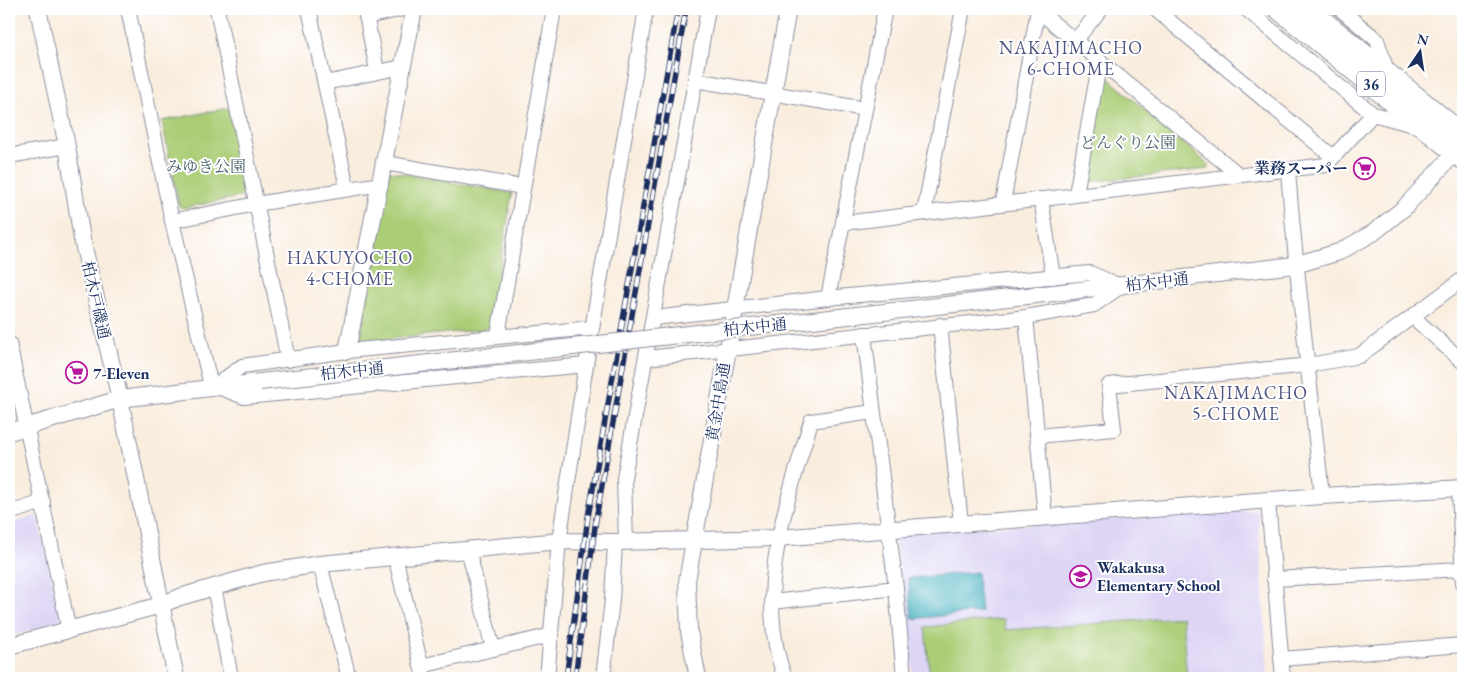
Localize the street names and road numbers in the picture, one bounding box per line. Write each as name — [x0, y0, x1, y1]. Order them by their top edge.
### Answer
road number: 36 — [1357, 72, 1385, 96]
street label: 柏木戸磯通 — [77, 259, 115, 341]
street label: 柏木中通 — [1124, 268, 1190, 296]
street label: 柏木中通 — [722, 313, 788, 341]
street label: 柏木中通 — [319, 357, 385, 385]
street label: 黄金中島通 — [701, 361, 735, 443]

